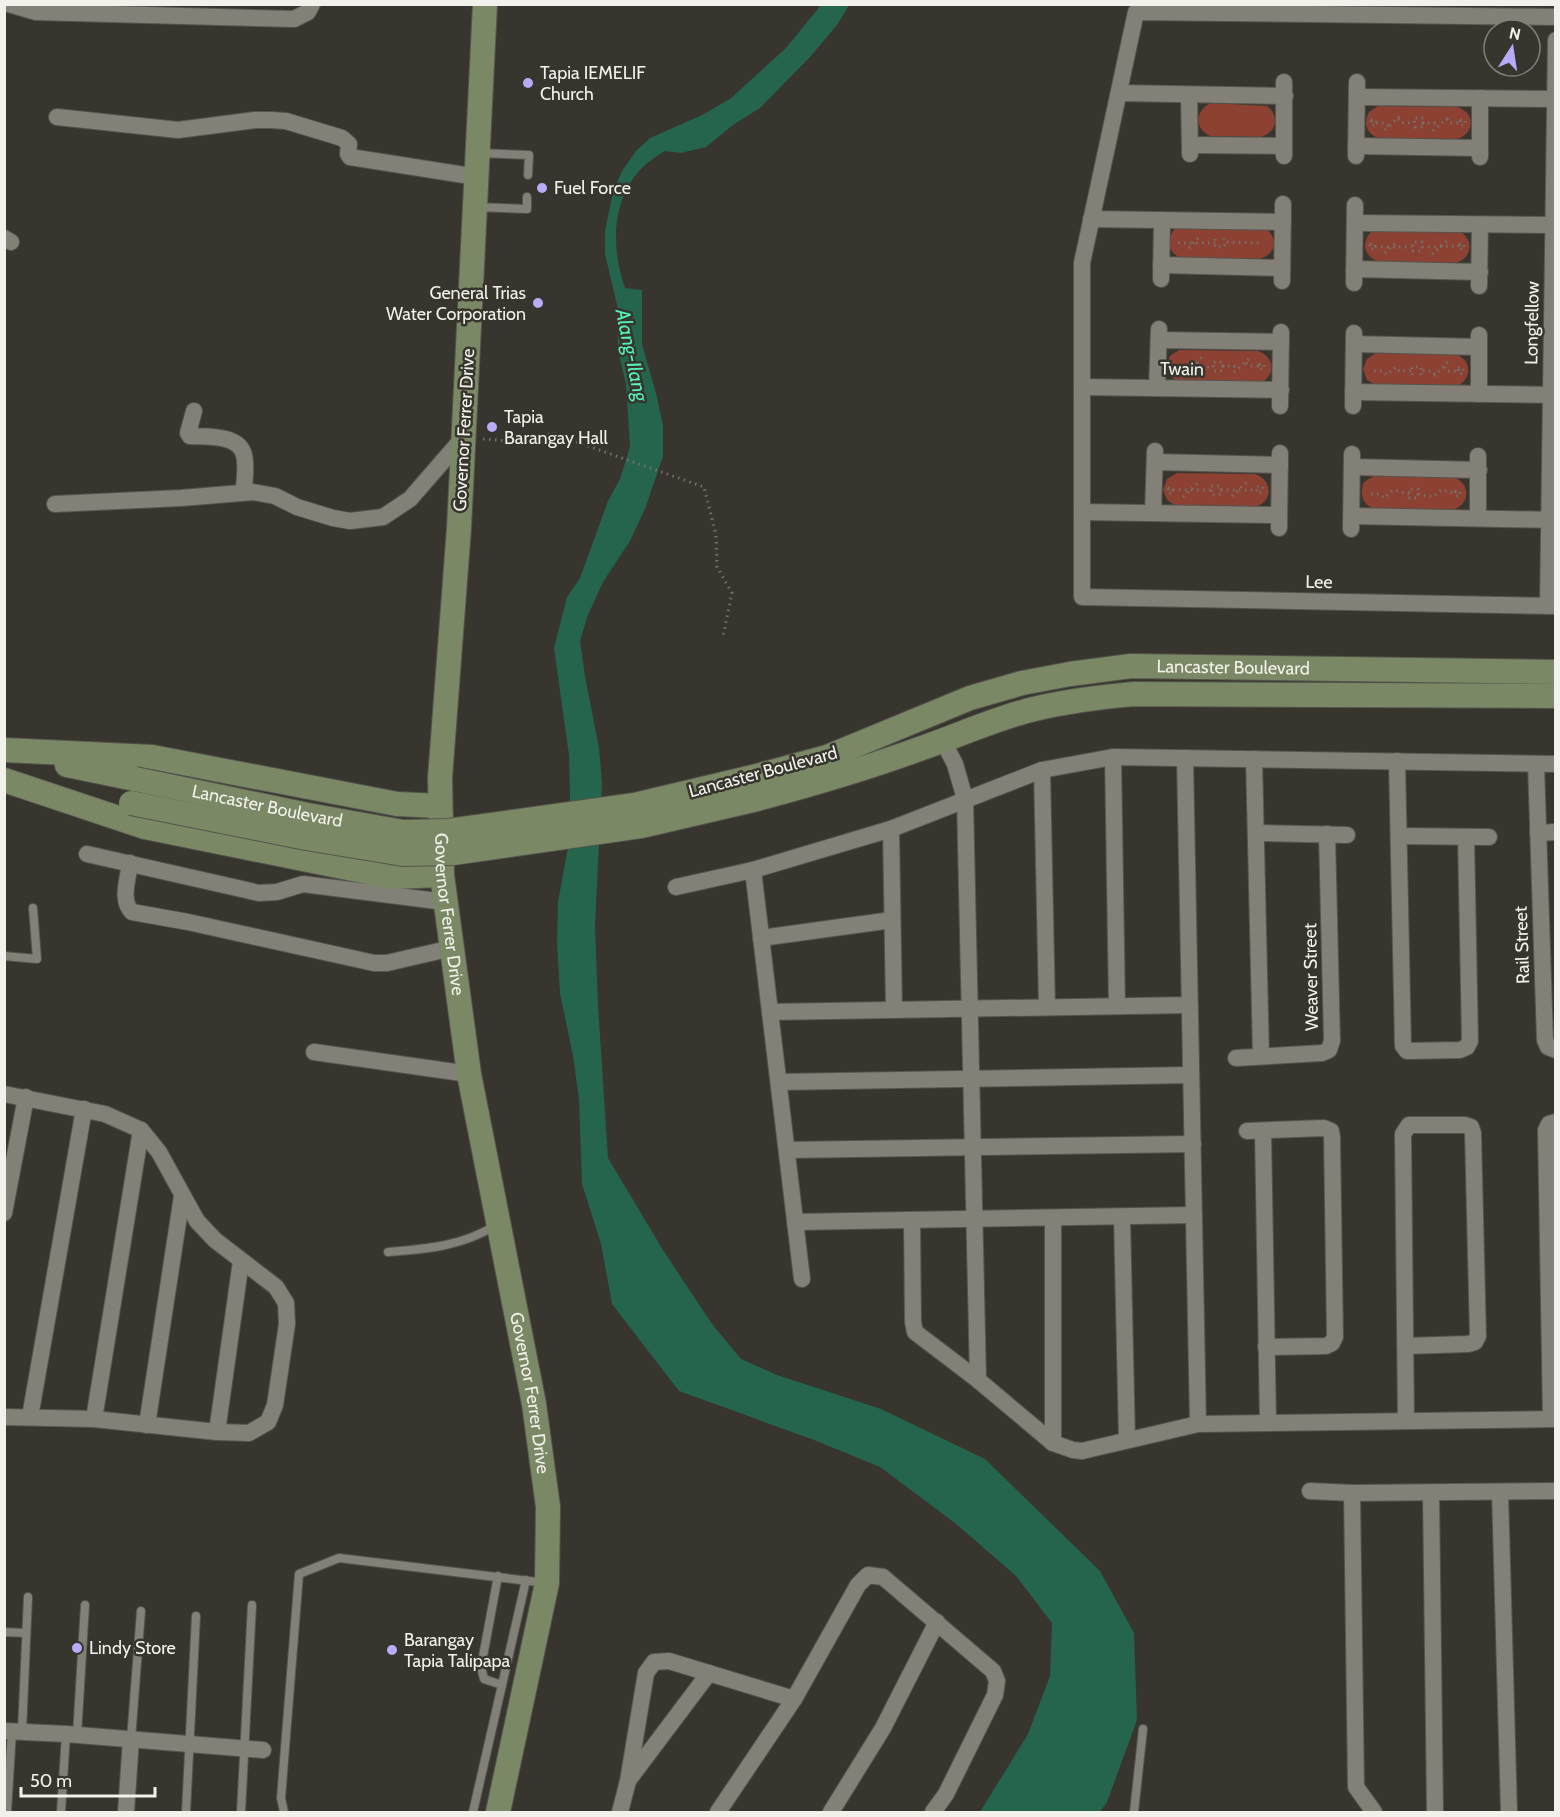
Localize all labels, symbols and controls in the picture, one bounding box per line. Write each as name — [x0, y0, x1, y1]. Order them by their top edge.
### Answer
north arrow — [1482, 18, 1542, 78]
text: N — [1508, 23, 1523, 44]
place label: Tapia IEMELIF Church — [540, 62, 646, 105]
marker: Tapia IEMELIF Church — [521, 76, 535, 90]
place label: Fuel Force — [554, 177, 631, 199]
marker: Fuel Force — [535, 181, 549, 195]
street label: Longfellow — [1520, 281, 1544, 365]
place label: General Trias Water Corporation — [386, 282, 526, 325]
marker: General Trias Water Corporation — [531, 296, 545, 310]
water label: Alang-Ilang — [610, 306, 654, 404]
street label: Governor Ferrer Drive — [449, 348, 479, 512]
street label: Twain — [1160, 358, 1204, 380]
place label: Tapia Barangay Hall — [504, 406, 608, 449]
marker: Tapia Barangay Hall — [485, 420, 499, 434]
street label: Lee — [1305, 571, 1333, 593]
street label: Lancaster Boulevard — [1156, 655, 1310, 680]
street label: Lancaster Boulevard — [686, 742, 840, 802]
street label: Lancaster Boulevard — [190, 780, 344, 832]
street label: Governor Ferrer Drive — [430, 833, 469, 997]
street label: Rail Street — [1510, 906, 1534, 984]
street label: Weaver Street — [1299, 923, 1323, 1031]
street label: Governor Ferrer Drive — [505, 1310, 554, 1475]
place label: Barangay Tapia Talipapa — [404, 1629, 511, 1672]
place label: Lindy Store — [89, 1637, 176, 1659]
marker: Lindy Store — [70, 1641, 84, 1655]
marker: Barangay Tapia Talipapa — [385, 1643, 399, 1657]
scale bar — [21, 1760, 154, 1798]
text: 50 m — [30, 1770, 72, 1792]

